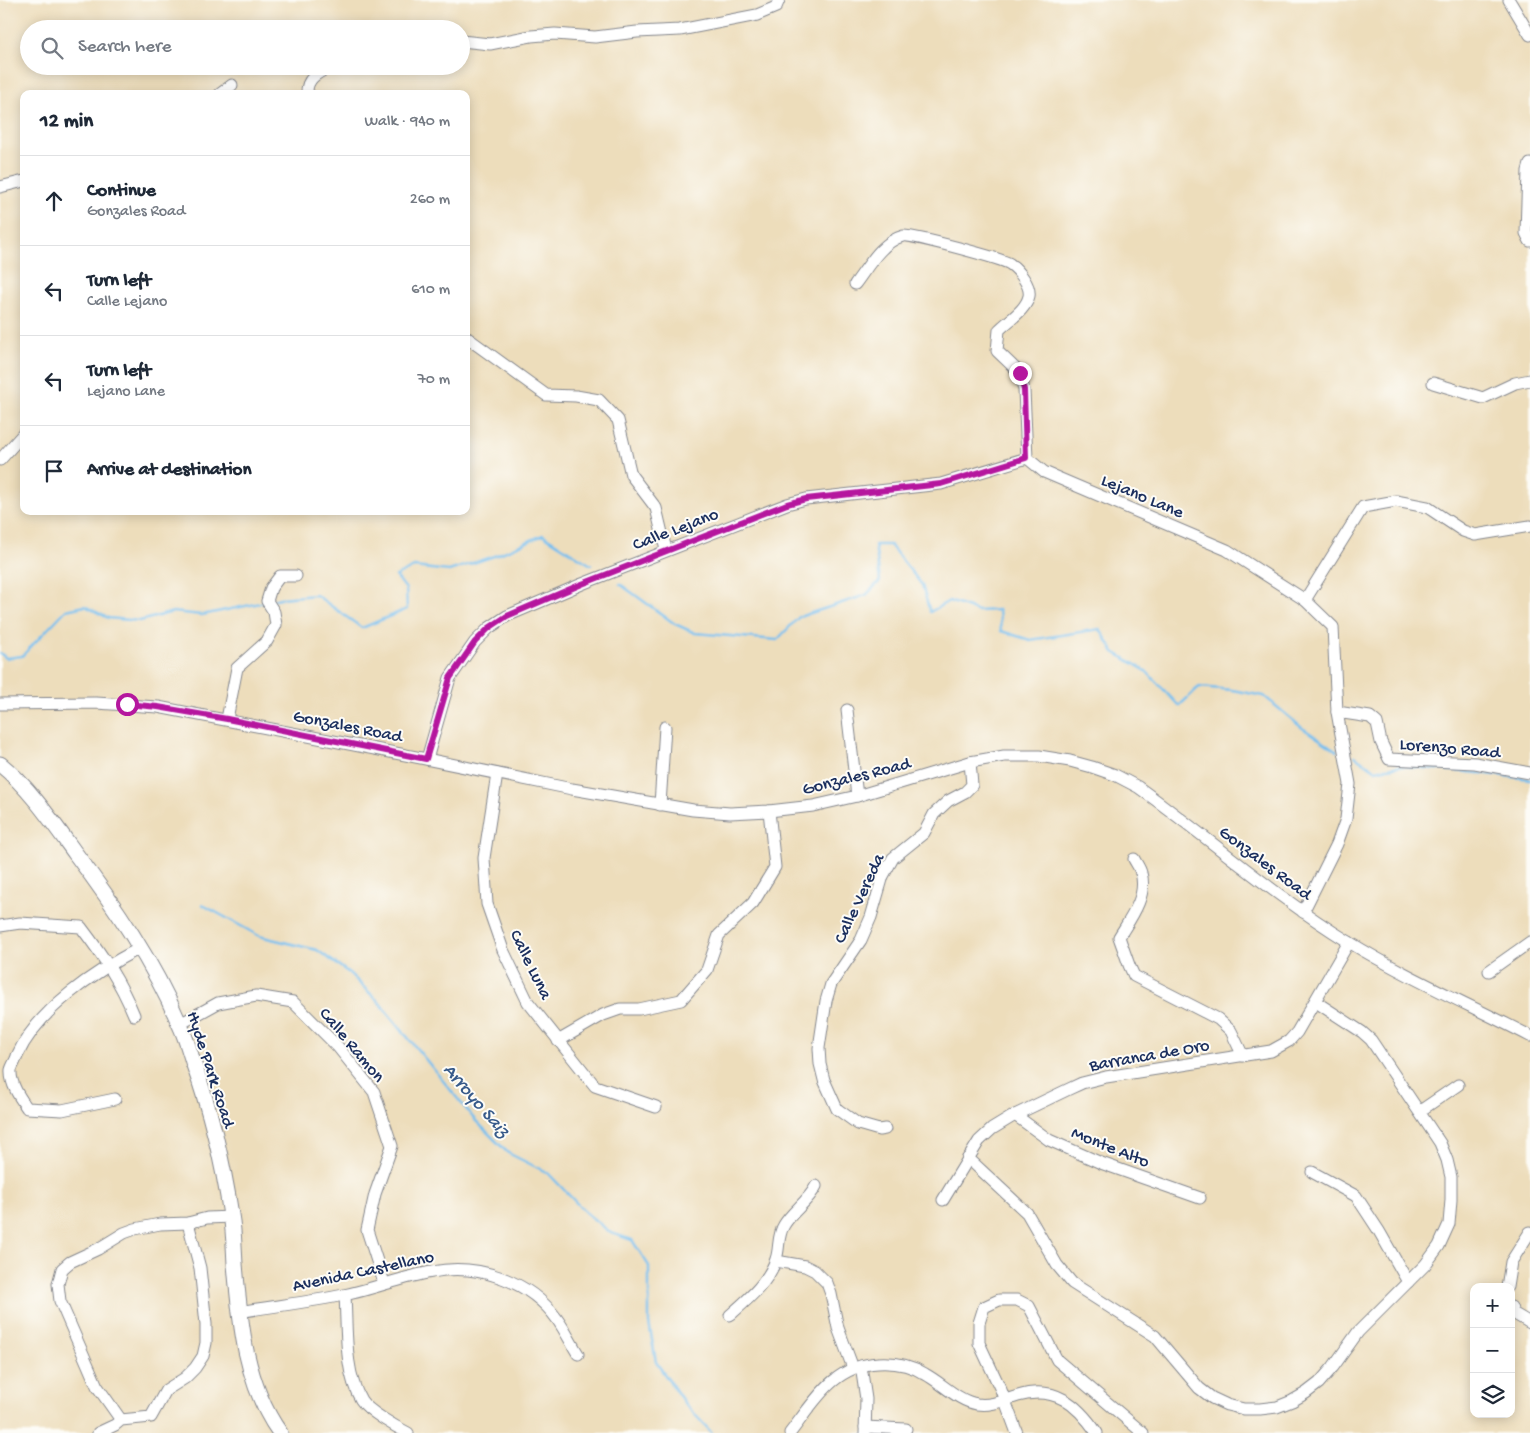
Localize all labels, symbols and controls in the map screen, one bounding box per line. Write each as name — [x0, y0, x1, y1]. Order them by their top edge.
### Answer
search box — [20, 20, 470, 75]
icon: search — [38, 34, 66, 62]
text: Search here — [78, 36, 172, 59]
text: 12 min — [40, 110, 93, 135]
text: Walk · 940 m — [364, 113, 450, 132]
text: Continue — [87, 180, 156, 203]
icon: ahead — [40, 187, 68, 215]
text: 260 m — [410, 191, 450, 210]
text: Gonzales Road — [87, 203, 185, 222]
text: Turn left — [87, 270, 151, 293]
icon: left — [40, 277, 68, 305]
text: 610 m — [411, 281, 450, 300]
text: Calle Lejano — [87, 293, 167, 312]
text: Turn left — [87, 360, 151, 383]
route end — [1009, 362, 1032, 385]
icon: left — [40, 367, 68, 395]
text: 70 m — [417, 371, 450, 390]
text: Lejano Lane — [87, 383, 165, 402]
icon: arrive — [40, 457, 68, 485]
text: Arrive at destination — [87, 459, 251, 482]
street label: Lejano Lane — [1098, 471, 1187, 524]
street label: Calle Lejano — [630, 504, 722, 556]
route start — [116, 693, 139, 716]
street label: Gonzales Road — [291, 707, 405, 749]
street label: Lorenzo Road — [1399, 735, 1502, 764]
street label: Gonzales Road — [800, 754, 914, 801]
street label: Gonzales Road — [1214, 822, 1316, 907]
street label: Calle Vereda — [830, 850, 891, 947]
street label: Calle Luna — [504, 927, 556, 1004]
street label: Calle Ramon — [314, 1004, 389, 1088]
street label: Hyde Park Road — [181, 1009, 239, 1132]
street label: Barranca de Oro — [1087, 1036, 1211, 1078]
water label: Arroyo Saiz — [437, 1060, 515, 1144]
street label: Monte Alto — [1068, 1123, 1152, 1174]
street label: Avenida Castellano — [291, 1247, 436, 1298]
map controls — [1470, 1283, 1515, 1418]
button: + — [1470, 1283, 1515, 1328]
button: − — [1470, 1328, 1515, 1373]
button: layers — [1470, 1373, 1515, 1418]

